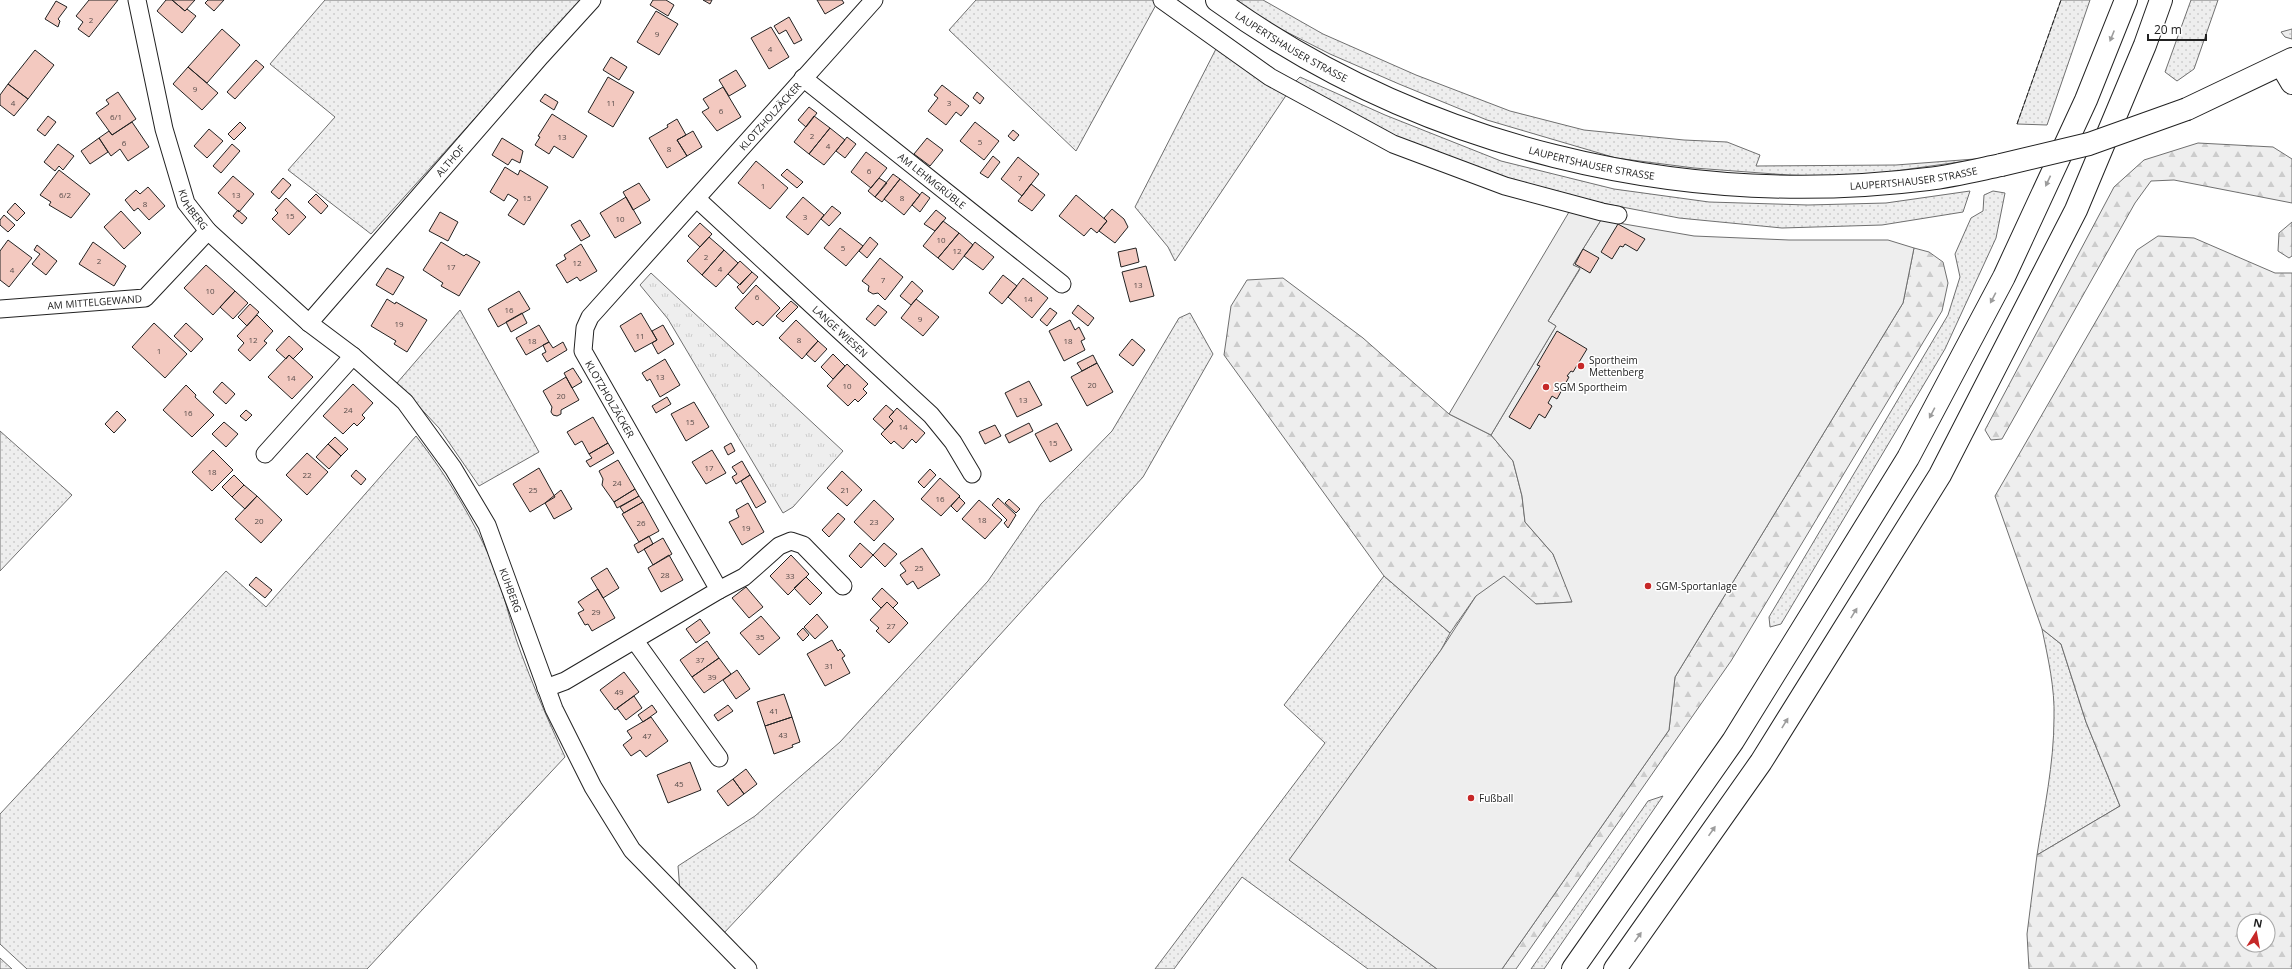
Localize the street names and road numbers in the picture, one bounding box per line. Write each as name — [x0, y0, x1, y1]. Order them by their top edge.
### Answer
street label: LAUPERTSHAUSER STRASSE — [1232, 8, 1350, 85]
street label: KLOTZHOLZÄCKER — [736, 79, 804, 153]
street label: ALTHOF — [432, 142, 468, 179]
street label: LAUPERTSHAUSER STRASSE — [1527, 143, 1656, 183]
street label: AM LEHMGRÜBLE — [895, 149, 969, 212]
street label: LAUPERTSHAUSER STRASSE — [1849, 163, 1979, 193]
street label: KUHBERG — [175, 187, 211, 233]
street label: AM MITTELGEWAND — [47, 291, 143, 312]
street label: LANGE WIESEN — [810, 302, 871, 360]
street label: KLOTZHOLZÄCKER — [582, 358, 638, 440]
street label: KUHBERG — [496, 566, 525, 614]

